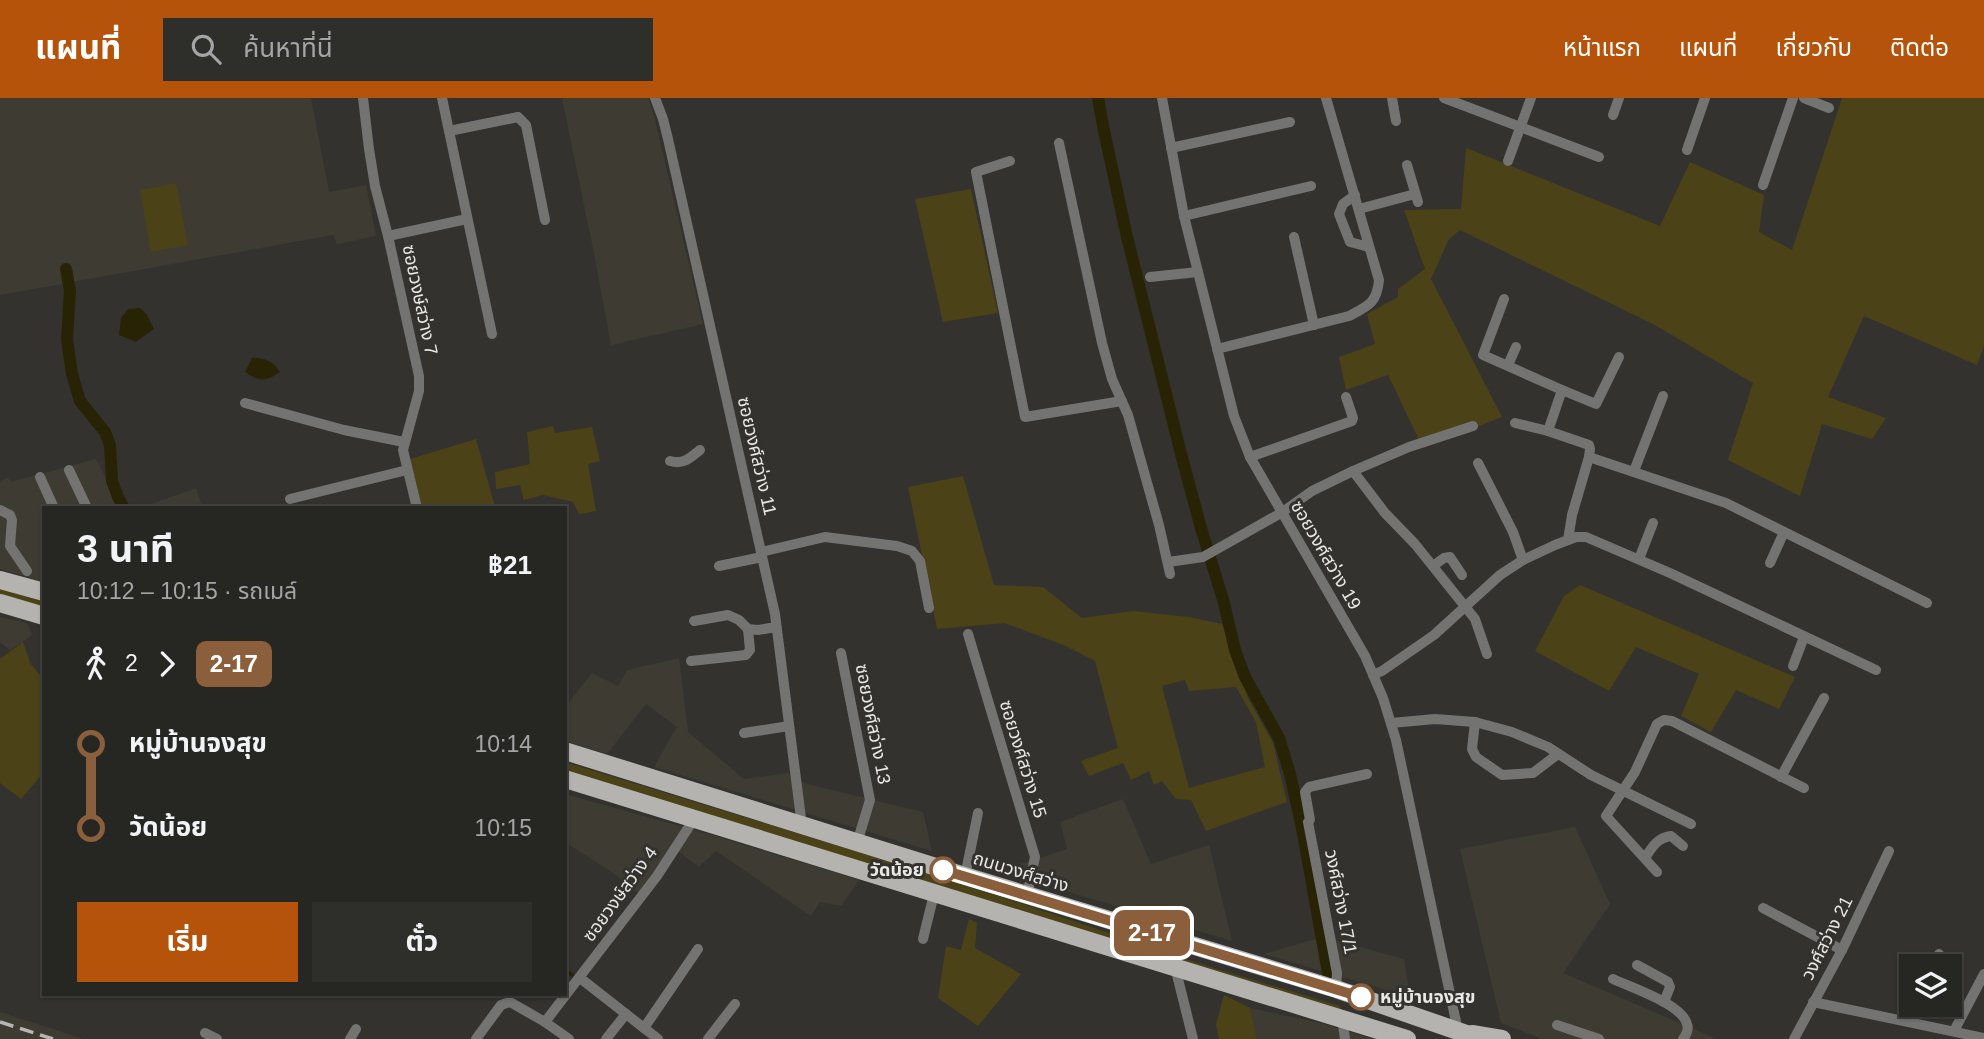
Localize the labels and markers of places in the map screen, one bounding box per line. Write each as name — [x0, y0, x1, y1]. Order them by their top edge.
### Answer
marker: วัดน้อย — [930, 857, 956, 883]
place label: วัดน้อย — [870, 860, 924, 880]
marker: หมู่บ้านจงสุข — [1348, 984, 1374, 1010]
place label: หมู่บ้านจงสุข — [1380, 987, 1476, 1008]

